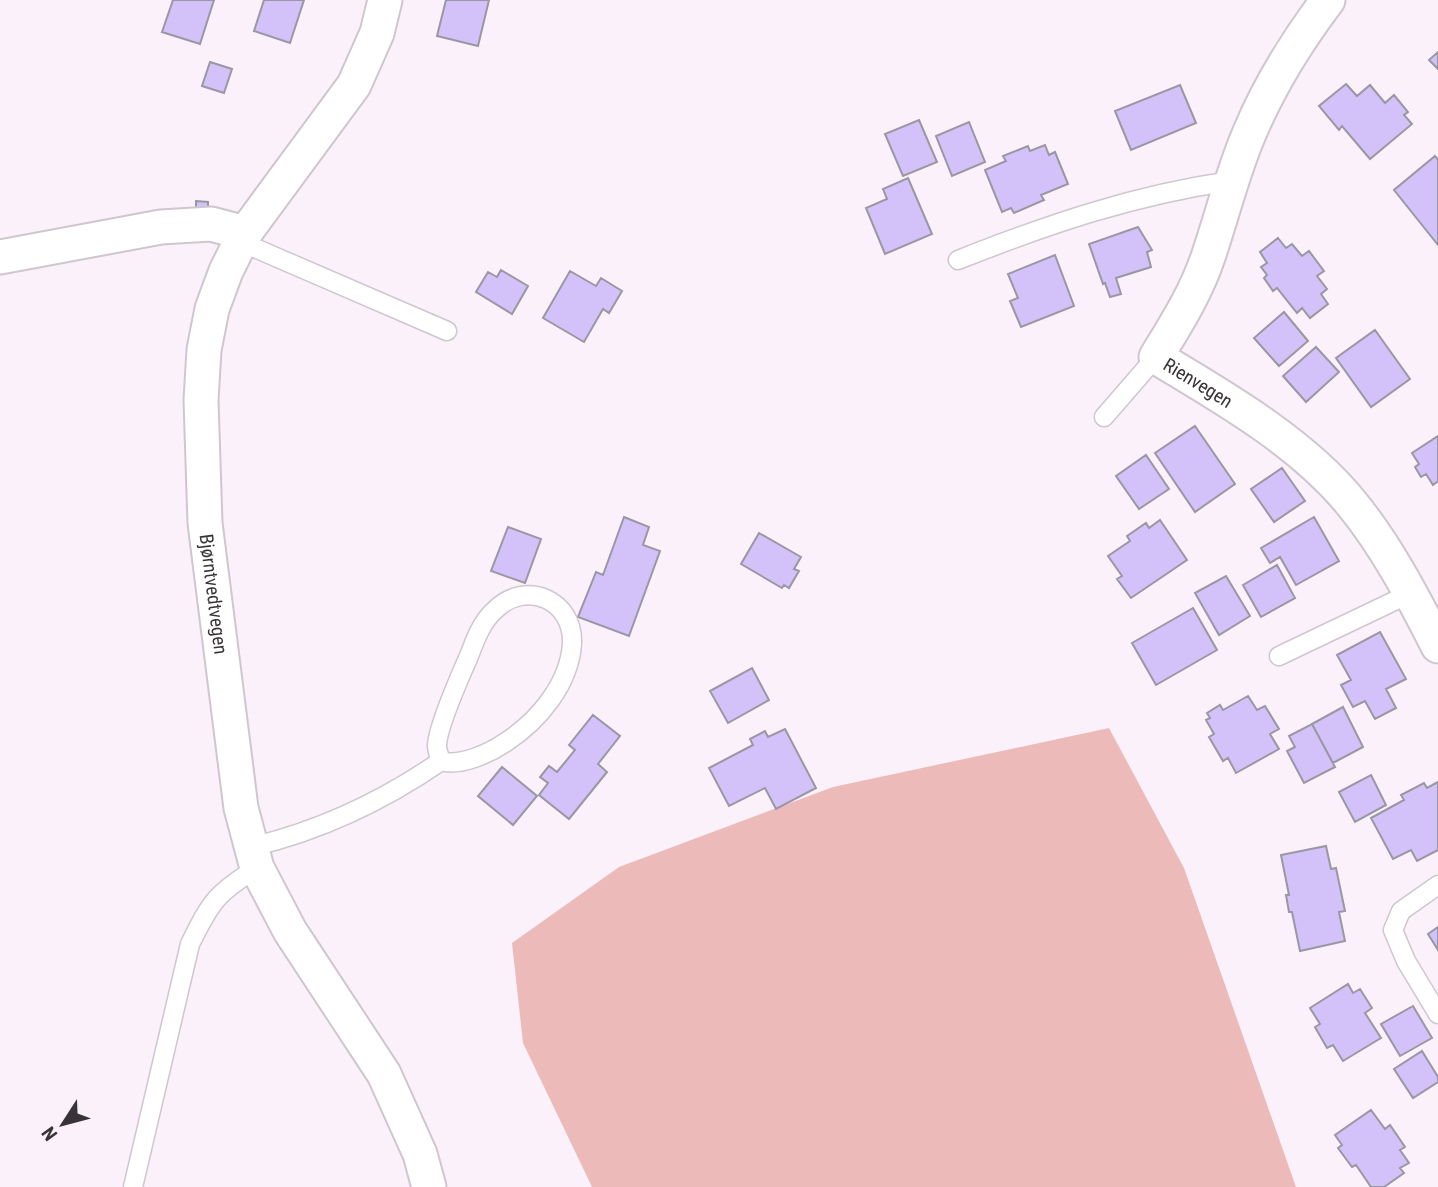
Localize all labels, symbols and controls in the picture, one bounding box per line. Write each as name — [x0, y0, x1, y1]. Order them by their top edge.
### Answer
street label: Rienvegen — [1159, 353, 1237, 413]
street label: Bjørntvedtvegen — [194, 532, 232, 656]
north arrow — [28, 1089, 98, 1159]
text: N — [37, 1122, 62, 1145]

